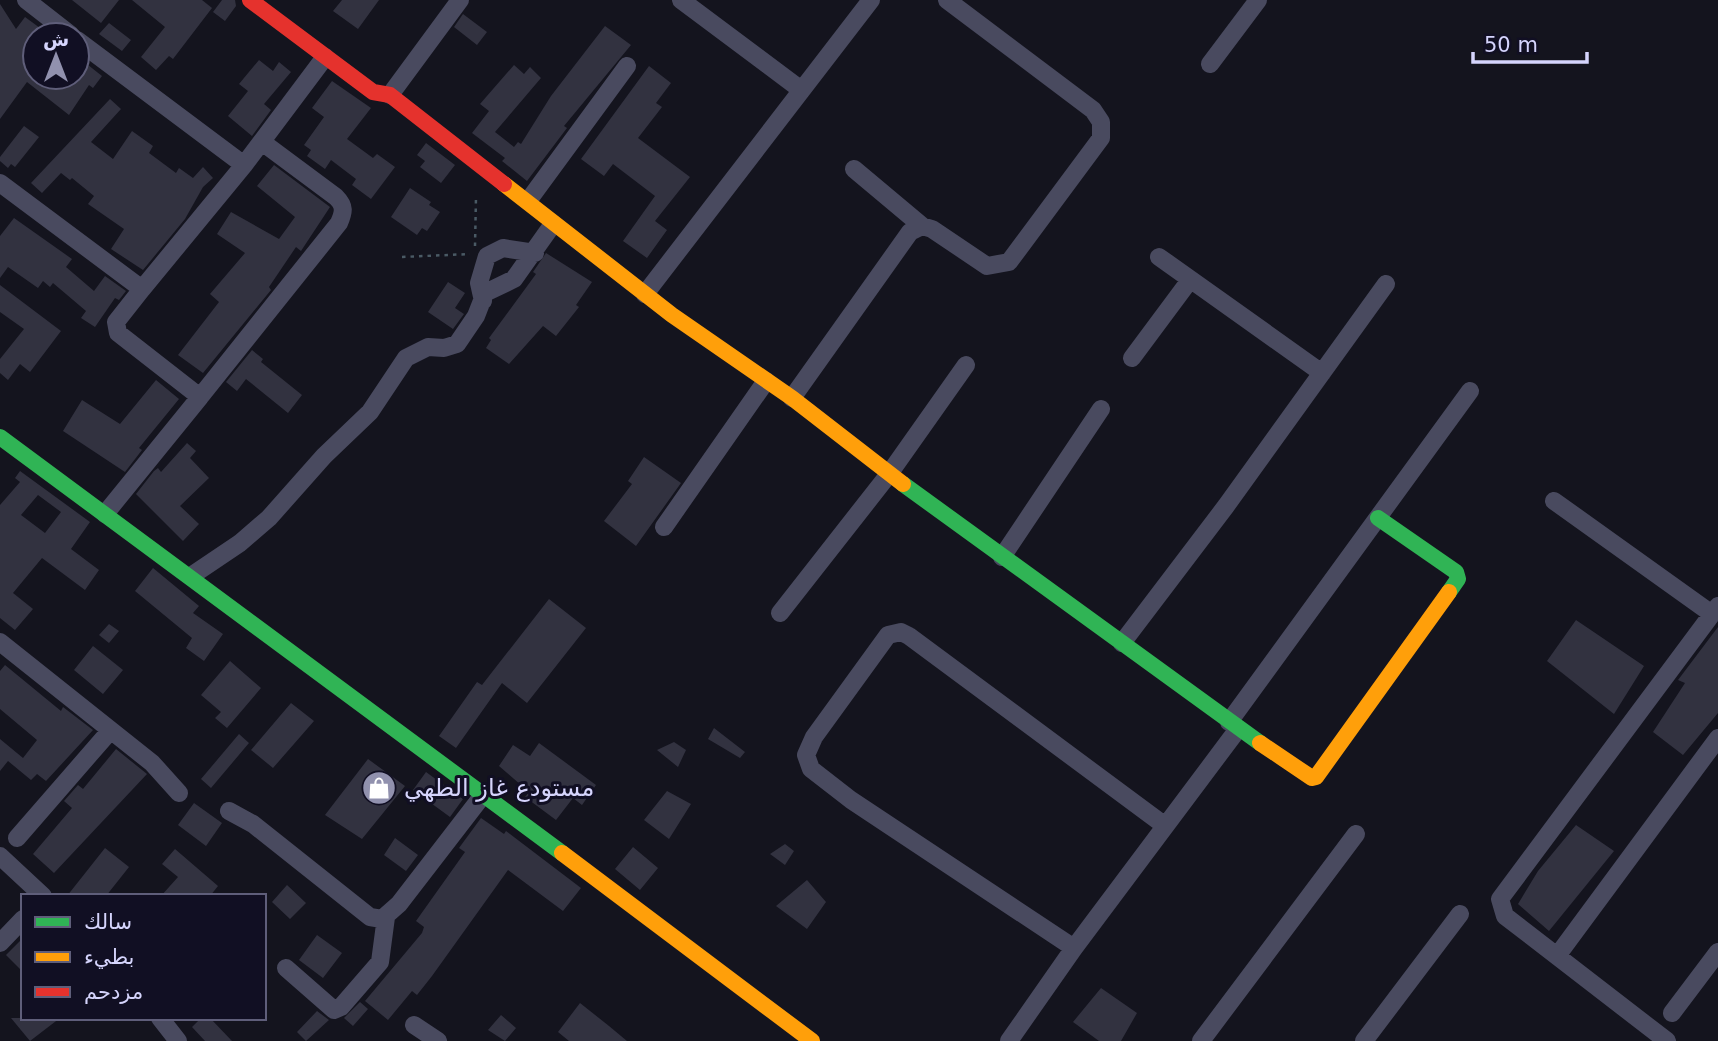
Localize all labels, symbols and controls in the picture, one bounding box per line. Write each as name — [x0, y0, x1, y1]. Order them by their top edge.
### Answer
north arrow — [21, 21, 91, 91]
scale bar — [1473, 21, 1587, 65]
text: ش — [43, 28, 69, 51]
text: 50 m — [1484, 33, 1538, 57]
shop icon: مستودع غاز الطهي — [360, 769, 398, 807]
place label: مستودع غاز الطهي — [404, 774, 594, 802]
legend — [21, 894, 266, 1020]
text: سالك — [84, 910, 132, 934]
text: بطيء — [84, 945, 134, 969]
text: مزدحم — [84, 980, 143, 1005]

